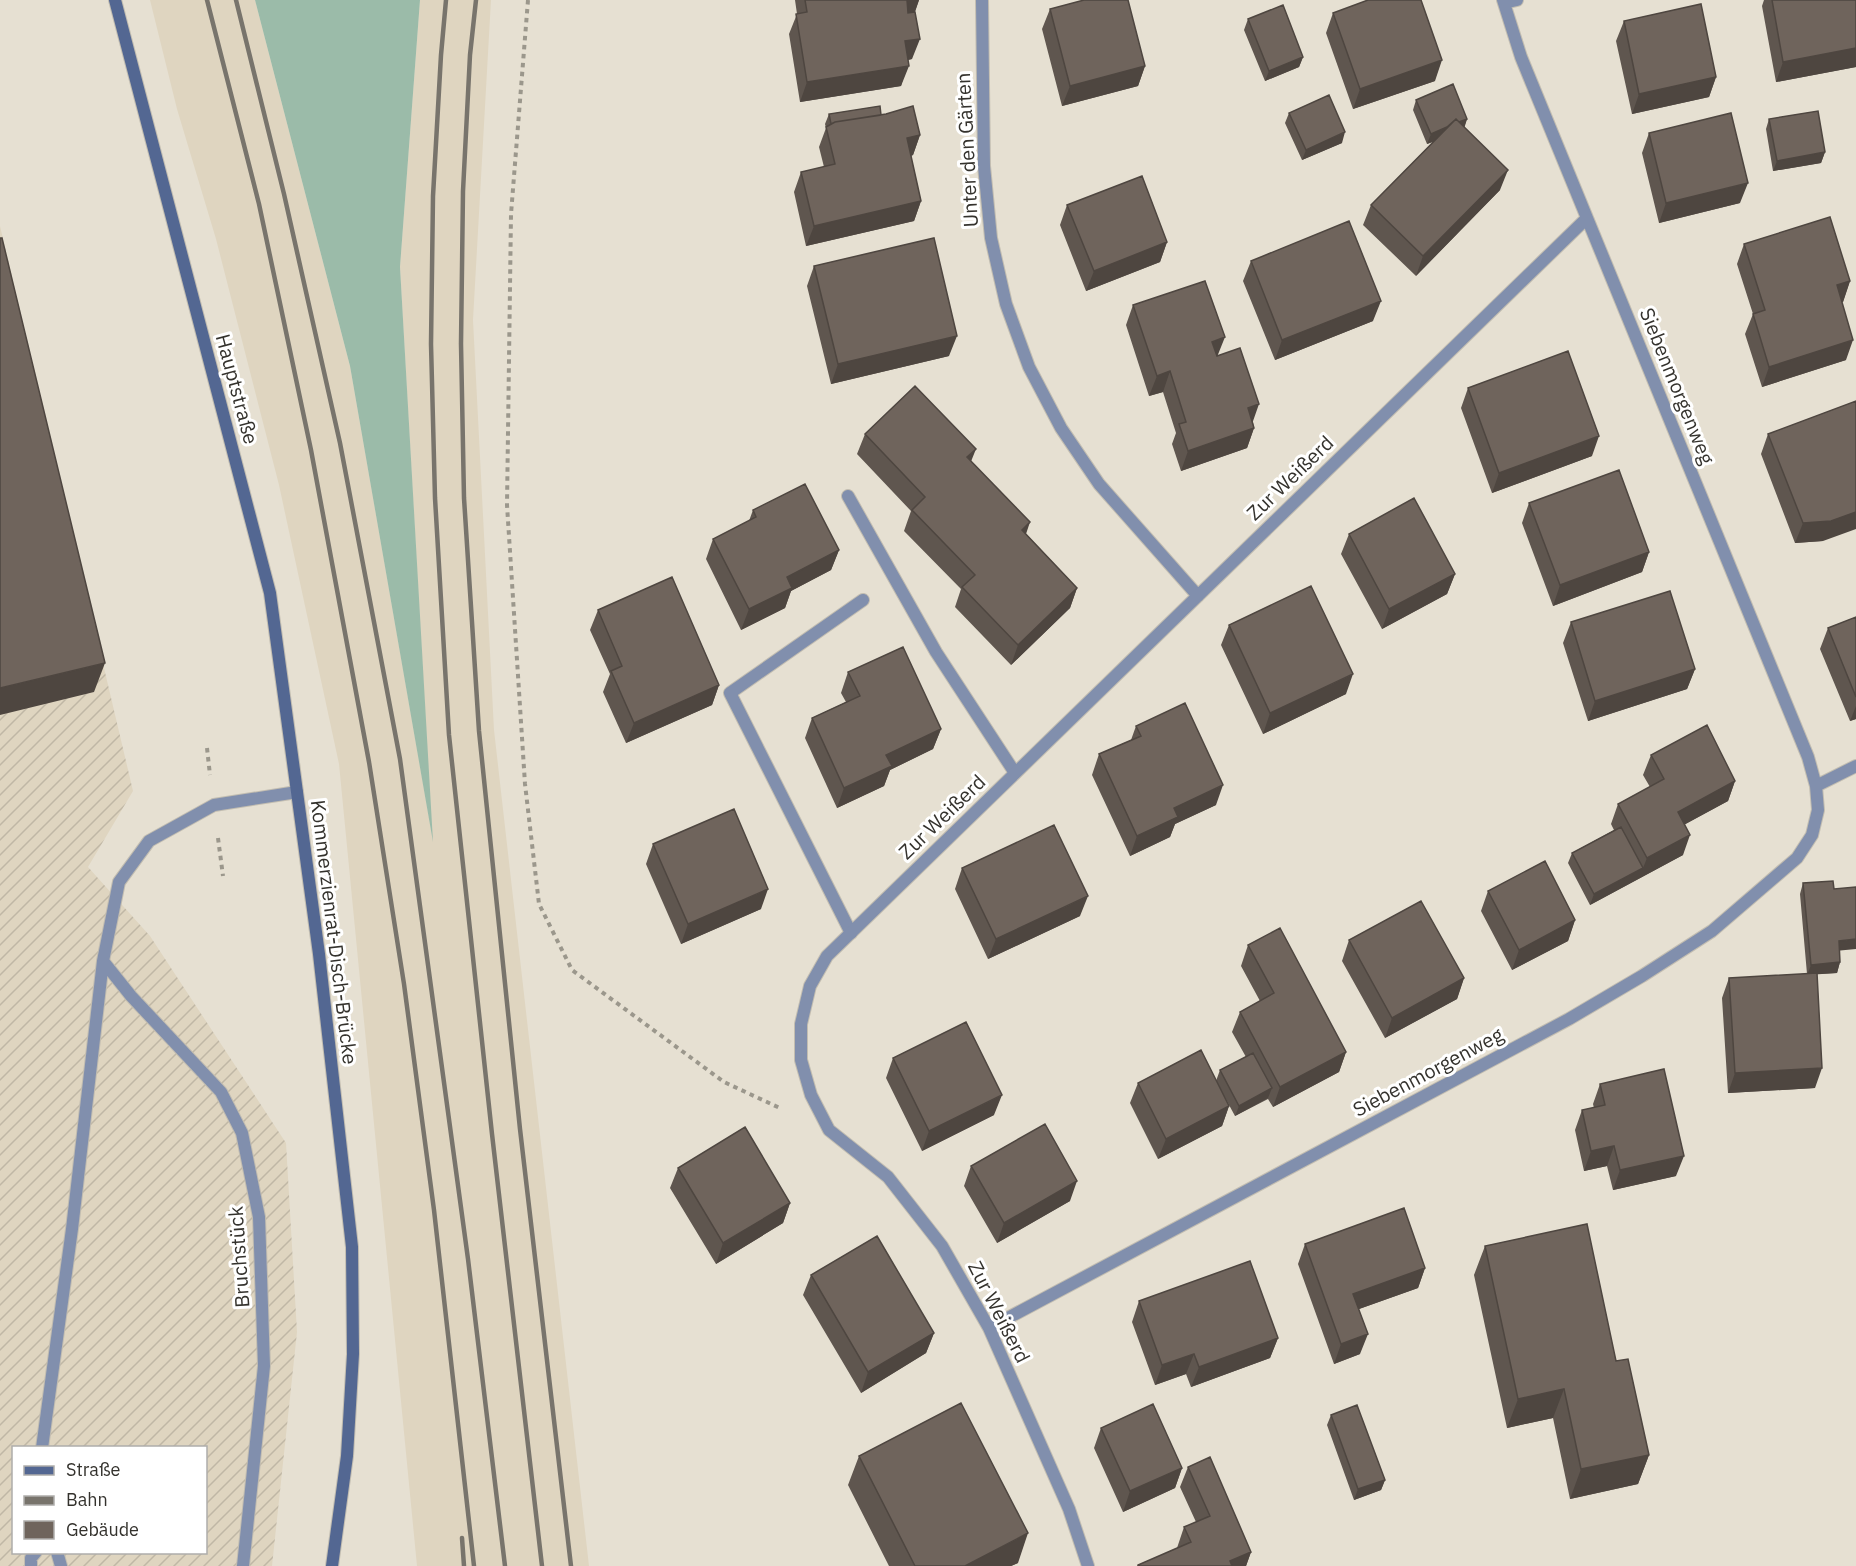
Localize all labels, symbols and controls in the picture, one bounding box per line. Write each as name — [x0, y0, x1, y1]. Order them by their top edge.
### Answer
street label: Unter den Gärten — [949, 72, 984, 228]
street label: Siebenmorgenweg — [1634, 304, 1721, 468]
street label: Hauptstraße — [210, 331, 265, 447]
street label: Zur Weißerd — [1240, 429, 1339, 526]
street label: Zur Weißerd — [892, 768, 991, 865]
street label: Kommerzienrat-Disch-Brücke — [305, 798, 364, 1066]
street label: Siebenmorgenweg — [1348, 1020, 1508, 1123]
street label: Bruchstück — [221, 1205, 256, 1309]
street label: Zur Weißerd — [962, 1256, 1037, 1367]
legend — [12, 1446, 207, 1554]
text: Straße — [66, 1458, 120, 1481]
text: Bahn — [66, 1488, 108, 1511]
text: Gebäude — [66, 1518, 139, 1541]

